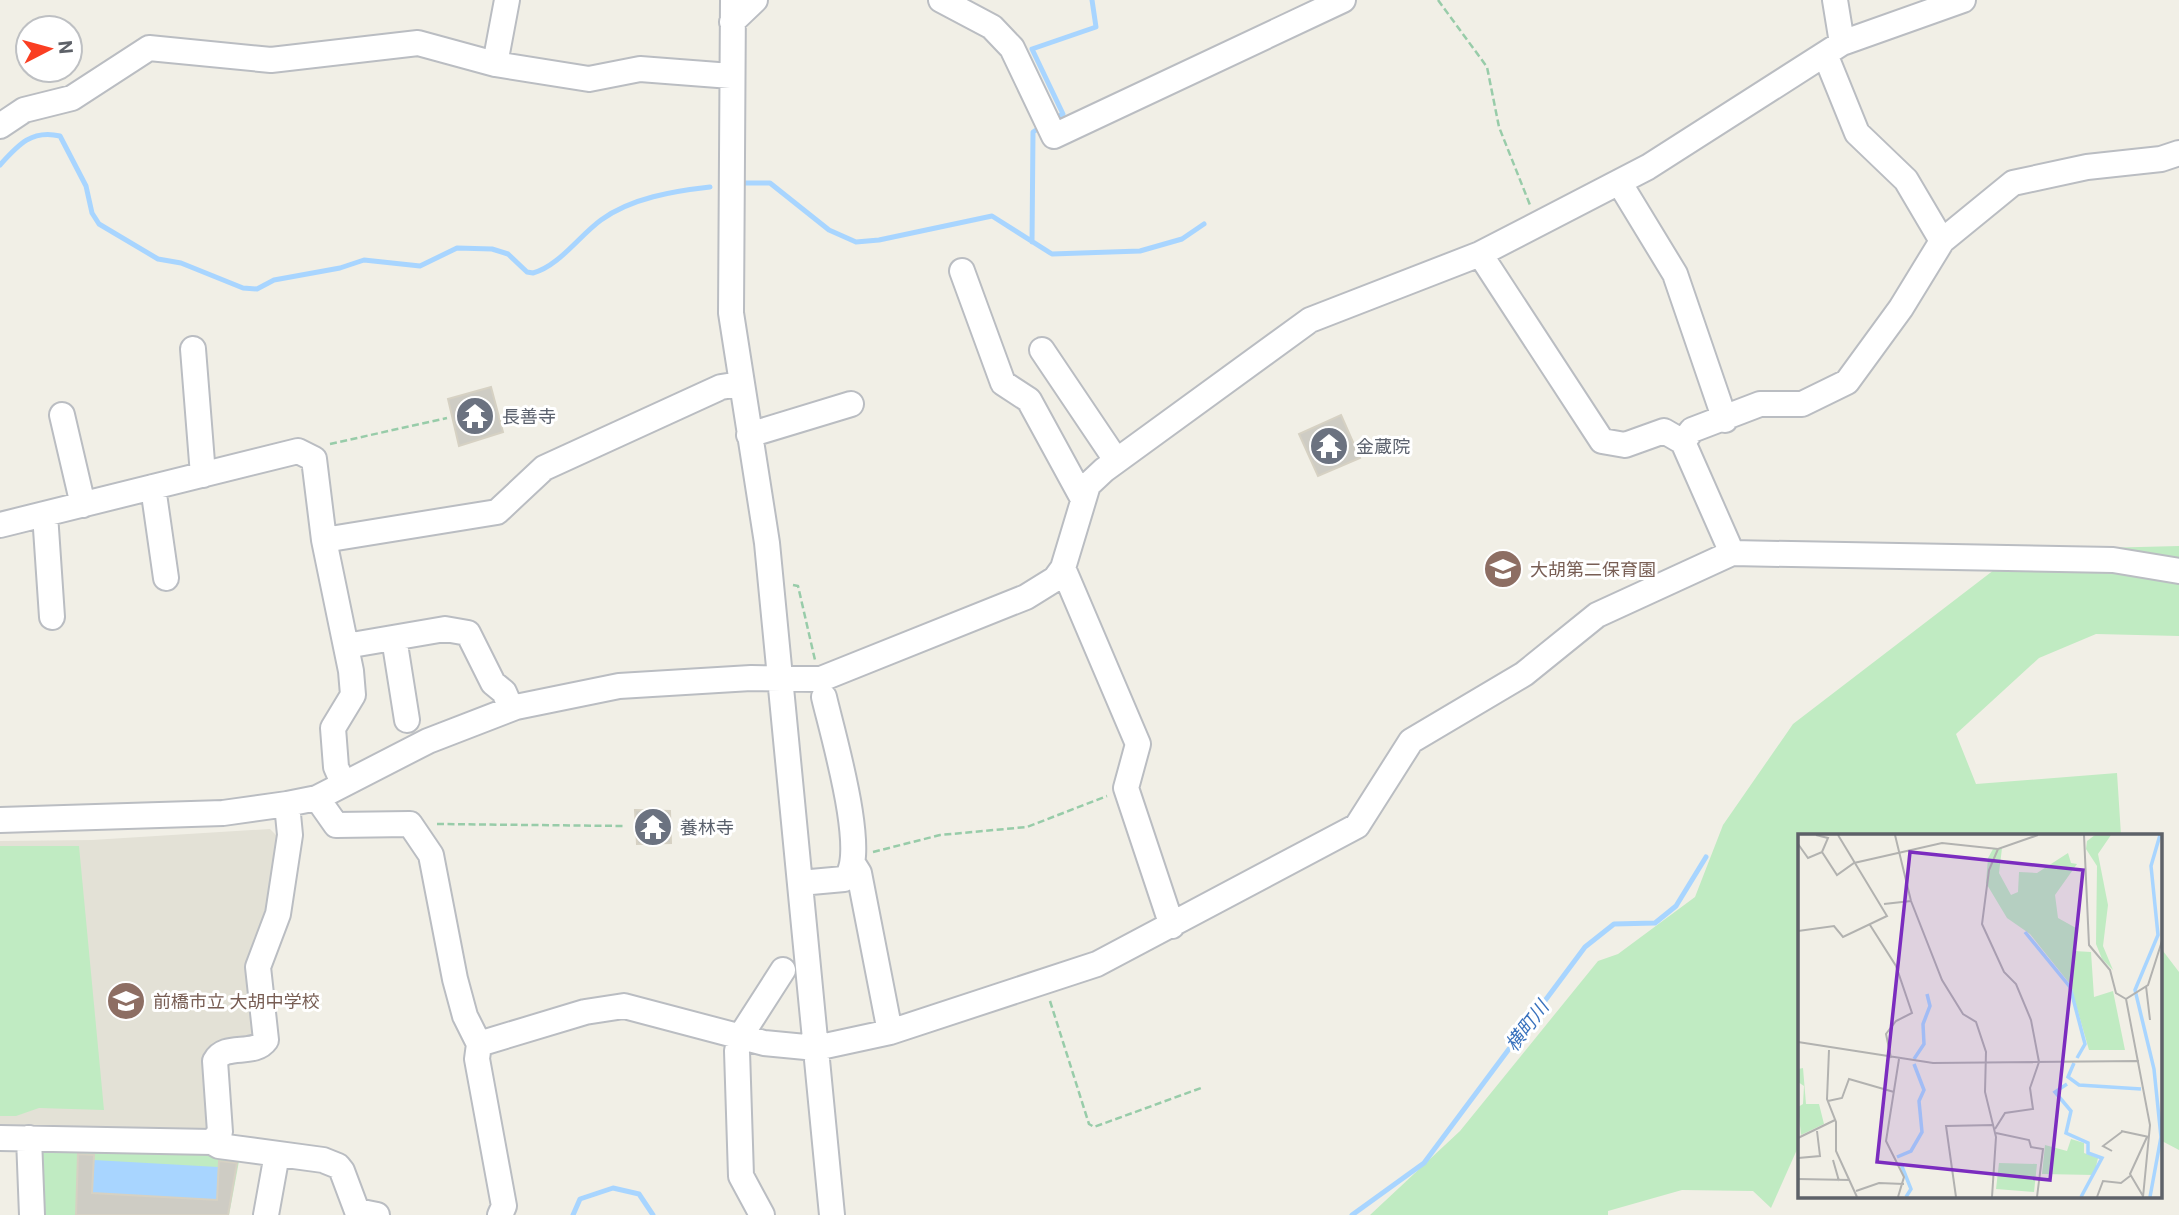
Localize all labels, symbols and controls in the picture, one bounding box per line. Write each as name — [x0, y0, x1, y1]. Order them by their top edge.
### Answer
north arrow — [14, 14, 84, 84]
text: N — [53, 39, 78, 55]
temple icon: 長善寺 — [454, 395, 496, 437]
place label: 長善寺 — [502, 406, 556, 427]
temple icon: 金蔵院 — [1308, 425, 1350, 467]
place label: 金蔵院 — [1356, 436, 1410, 457]
school or university icon: 大胡第二保育園 — [1482, 548, 1524, 590]
place label: 大胡第二保育園 — [1530, 559, 1656, 580]
temple icon: 養林寺 — [632, 806, 674, 848]
place label: 養林寺 — [680, 817, 734, 838]
inset map — [1798, 834, 2162, 1198]
school or university icon: 前橋市立 大胡中学校 — [105, 980, 147, 1022]
place label: 前橋市立 大胡中学校 — [153, 991, 319, 1012]
water label: 横町川 — [1501, 995, 1555, 1056]

